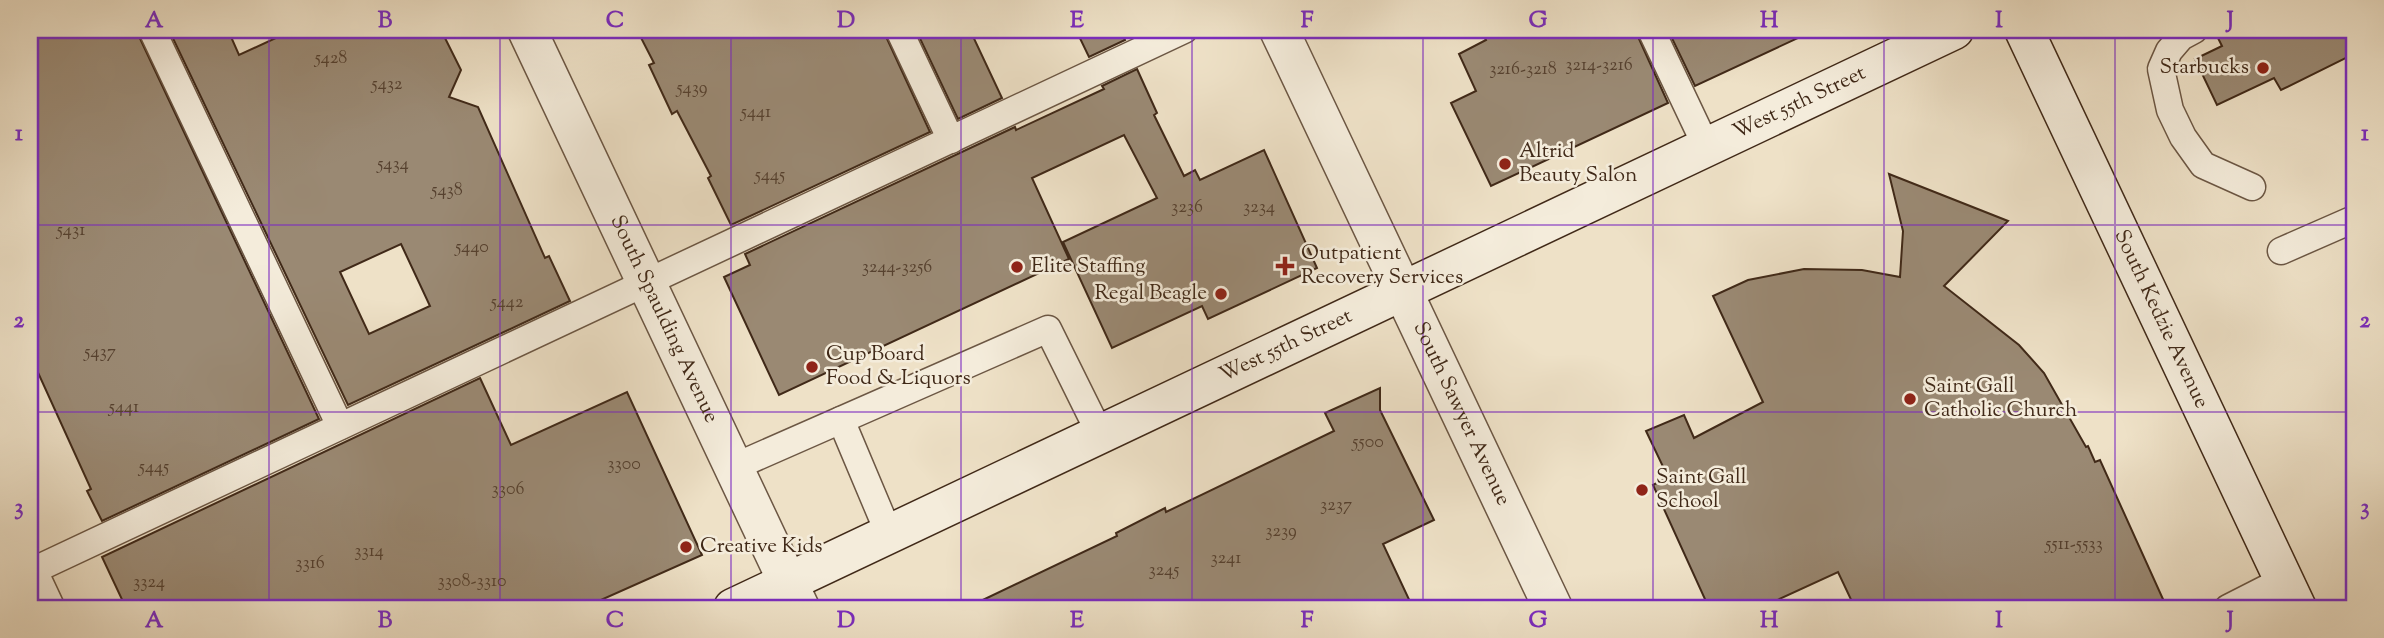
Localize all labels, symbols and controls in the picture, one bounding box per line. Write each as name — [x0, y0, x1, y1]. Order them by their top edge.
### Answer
text: A — [145, 5, 164, 38]
text: B — [378, 5, 393, 38]
text: C — [606, 5, 624, 38]
text: D — [837, 5, 855, 38]
text: E — [1070, 5, 1084, 38]
text: F — [1301, 5, 1314, 38]
text: G — [1529, 5, 1548, 38]
text: H — [1760, 5, 1779, 38]
text: I — [1995, 5, 2003, 38]
text: J — [2225, 5, 2234, 38]
house number: 5428 — [314, 46, 347, 72]
house number: 3214-3216 — [1565, 53, 1633, 79]
place label: Starbucks — [2160, 53, 2249, 83]
house number: 3216-3218 — [1489, 57, 1557, 83]
street label: West 55th Street — [1728, 59, 1871, 147]
marker: Starbucks — [2255, 60, 2271, 76]
house number: 5432 — [371, 72, 403, 98]
house number: 5439 — [675, 76, 708, 102]
house number: 5441 — [740, 100, 771, 126]
text: 1 — [15, 118, 23, 151]
text: 1 — [2361, 118, 2369, 151]
place label: Altrid Beauty Salon — [1519, 137, 1637, 191]
house number: 5434 — [376, 152, 409, 178]
marker: Altrid Beauty Salon — [1497, 156, 1513, 172]
house number: 5445 — [754, 163, 785, 189]
house number: 5438 — [430, 178, 463, 204]
house number: 3236 — [1171, 195, 1203, 221]
house number: 3234 — [1243, 195, 1275, 221]
street label: South Spaulding Avenue — [602, 211, 726, 428]
house number: 5431 — [56, 218, 85, 244]
street label: South Kedzie Avenue — [2106, 225, 2216, 414]
house number: 5440 — [454, 235, 489, 261]
place label: Outpatient Recovery Services — [1301, 239, 1463, 293]
place label: Elite Staffing — [1031, 252, 1146, 282]
house number: 3244-3256 — [862, 255, 932, 281]
marker: Outpatient Recovery Services — [1275, 256, 1295, 276]
marker: Elite Staffing — [1009, 259, 1025, 275]
place label: Regal Beagle — [1094, 279, 1207, 309]
marker: Regal Beagle — [1213, 286, 1229, 302]
house number: 5442 — [490, 290, 524, 316]
street label: West 55th Street — [1215, 302, 1358, 390]
text: 2 — [14, 305, 25, 338]
text: 2 — [2360, 305, 2371, 338]
street label: South Sawyer Avenue — [1405, 317, 1517, 511]
house number: 5437 — [83, 340, 116, 366]
place label: Cup Board Food & Liquors — [826, 340, 971, 394]
marker: Cup Board Food & Liquors — [804, 359, 820, 375]
place label: Saint Gall Catholic Church — [1924, 372, 2077, 426]
marker: Saint Gall Catholic Church — [1902, 391, 1918, 407]
house number: 5441 — [108, 395, 139, 421]
house number: 5500 — [1351, 430, 1384, 456]
house number: 3300 — [607, 452, 641, 478]
house number: 5445 — [138, 455, 169, 481]
place label: Saint Gall School — [1656, 463, 1747, 517]
house number: 3306 — [492, 477, 524, 503]
marker: Saint Gall School — [1634, 482, 1650, 498]
text: 3 — [14, 492, 24, 525]
text: 3 — [2360, 492, 2370, 525]
house number: 3237 — [1320, 493, 1352, 519]
house number: 3239 — [1265, 519, 1297, 545]
place label: Creative Kids — [700, 532, 823, 562]
house number: 5511-5533 — [2044, 532, 2103, 558]
house number: 3314 — [354, 539, 384, 565]
marker: Creative Kids — [678, 539, 694, 555]
house number: 3241 — [1211, 546, 1241, 572]
house number: 3316 — [295, 551, 325, 577]
house number: 3245 — [1149, 558, 1179, 584]
house number: 3308-3310 — [437, 569, 507, 595]
house number: 3324 — [133, 570, 165, 596]
text: A — [145, 605, 164, 638]
text: B — [378, 605, 393, 638]
text: C — [606, 605, 624, 638]
text: D — [837, 605, 855, 638]
text: E — [1070, 605, 1084, 638]
text: F — [1301, 605, 1314, 638]
text: G — [1529, 605, 1548, 638]
text: H — [1760, 605, 1779, 638]
text: I — [1995, 605, 2003, 638]
text: J — [2225, 605, 2234, 638]

